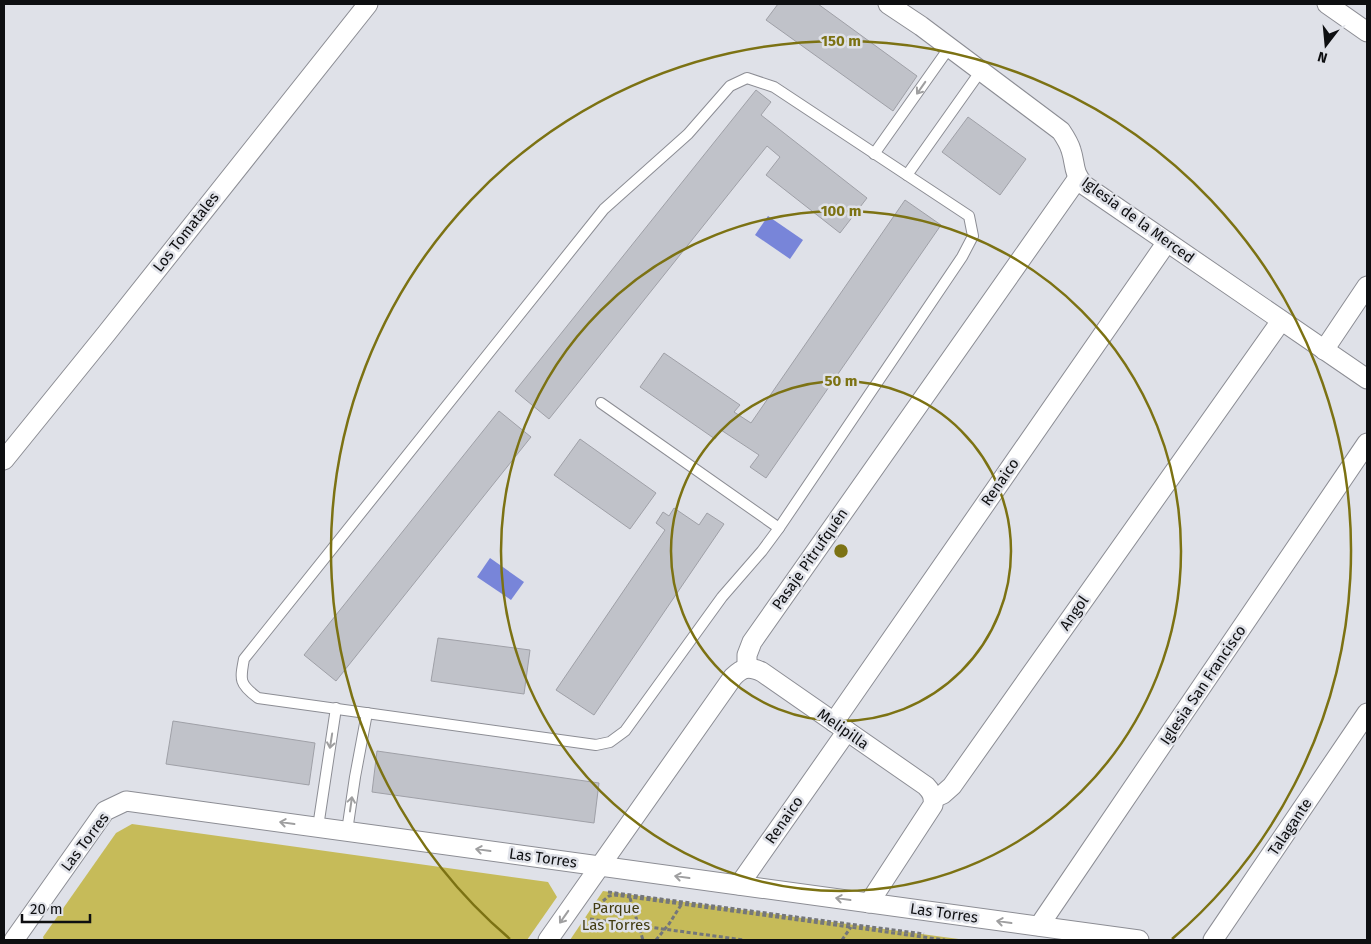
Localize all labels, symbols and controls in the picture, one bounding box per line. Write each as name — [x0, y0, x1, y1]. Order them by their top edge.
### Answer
north arrow — [1301, 20, 1351, 70]
text: 150 m — [821, 32, 861, 50]
text: N — [1316, 48, 1329, 66]
one-way arrow — [916, 81, 926, 95]
street label: Iglesia de la Merced — [1078, 173, 1198, 267]
street label: Los Tomatales — [149, 188, 223, 276]
text: 100 m — [821, 202, 861, 220]
text: 50 m — [824, 372, 858, 390]
street label: Renaico — [977, 455, 1023, 509]
street label: Pasaje Pitrufquén — [768, 505, 852, 613]
centre of rings — [832, 542, 850, 560]
street label: Angol — [1056, 592, 1093, 634]
street label: Iglesia San Francisco — [1156, 622, 1250, 748]
street label: Melipilla — [814, 705, 872, 753]
one-way arrow — [325, 733, 335, 749]
street label: Renaico — [761, 793, 807, 847]
street label: Talagante — [1264, 795, 1316, 859]
one-way arrow — [346, 796, 356, 812]
street label: Las Torres — [57, 809, 113, 875]
one-way arrow — [280, 818, 296, 828]
one-way arrow — [475, 844, 491, 854]
street label: Las Torres — [508, 844, 578, 872]
one-way arrow — [675, 872, 691, 882]
scale bar — [22, 892, 90, 924]
one-way arrow — [836, 894, 852, 904]
park label: Parque Las Torres — [582, 899, 650, 934]
street label: Las Torres — [909, 899, 979, 927]
text: 20 m — [30, 900, 63, 918]
one-way arrow — [559, 910, 569, 924]
one-way arrow — [997, 916, 1013, 926]

